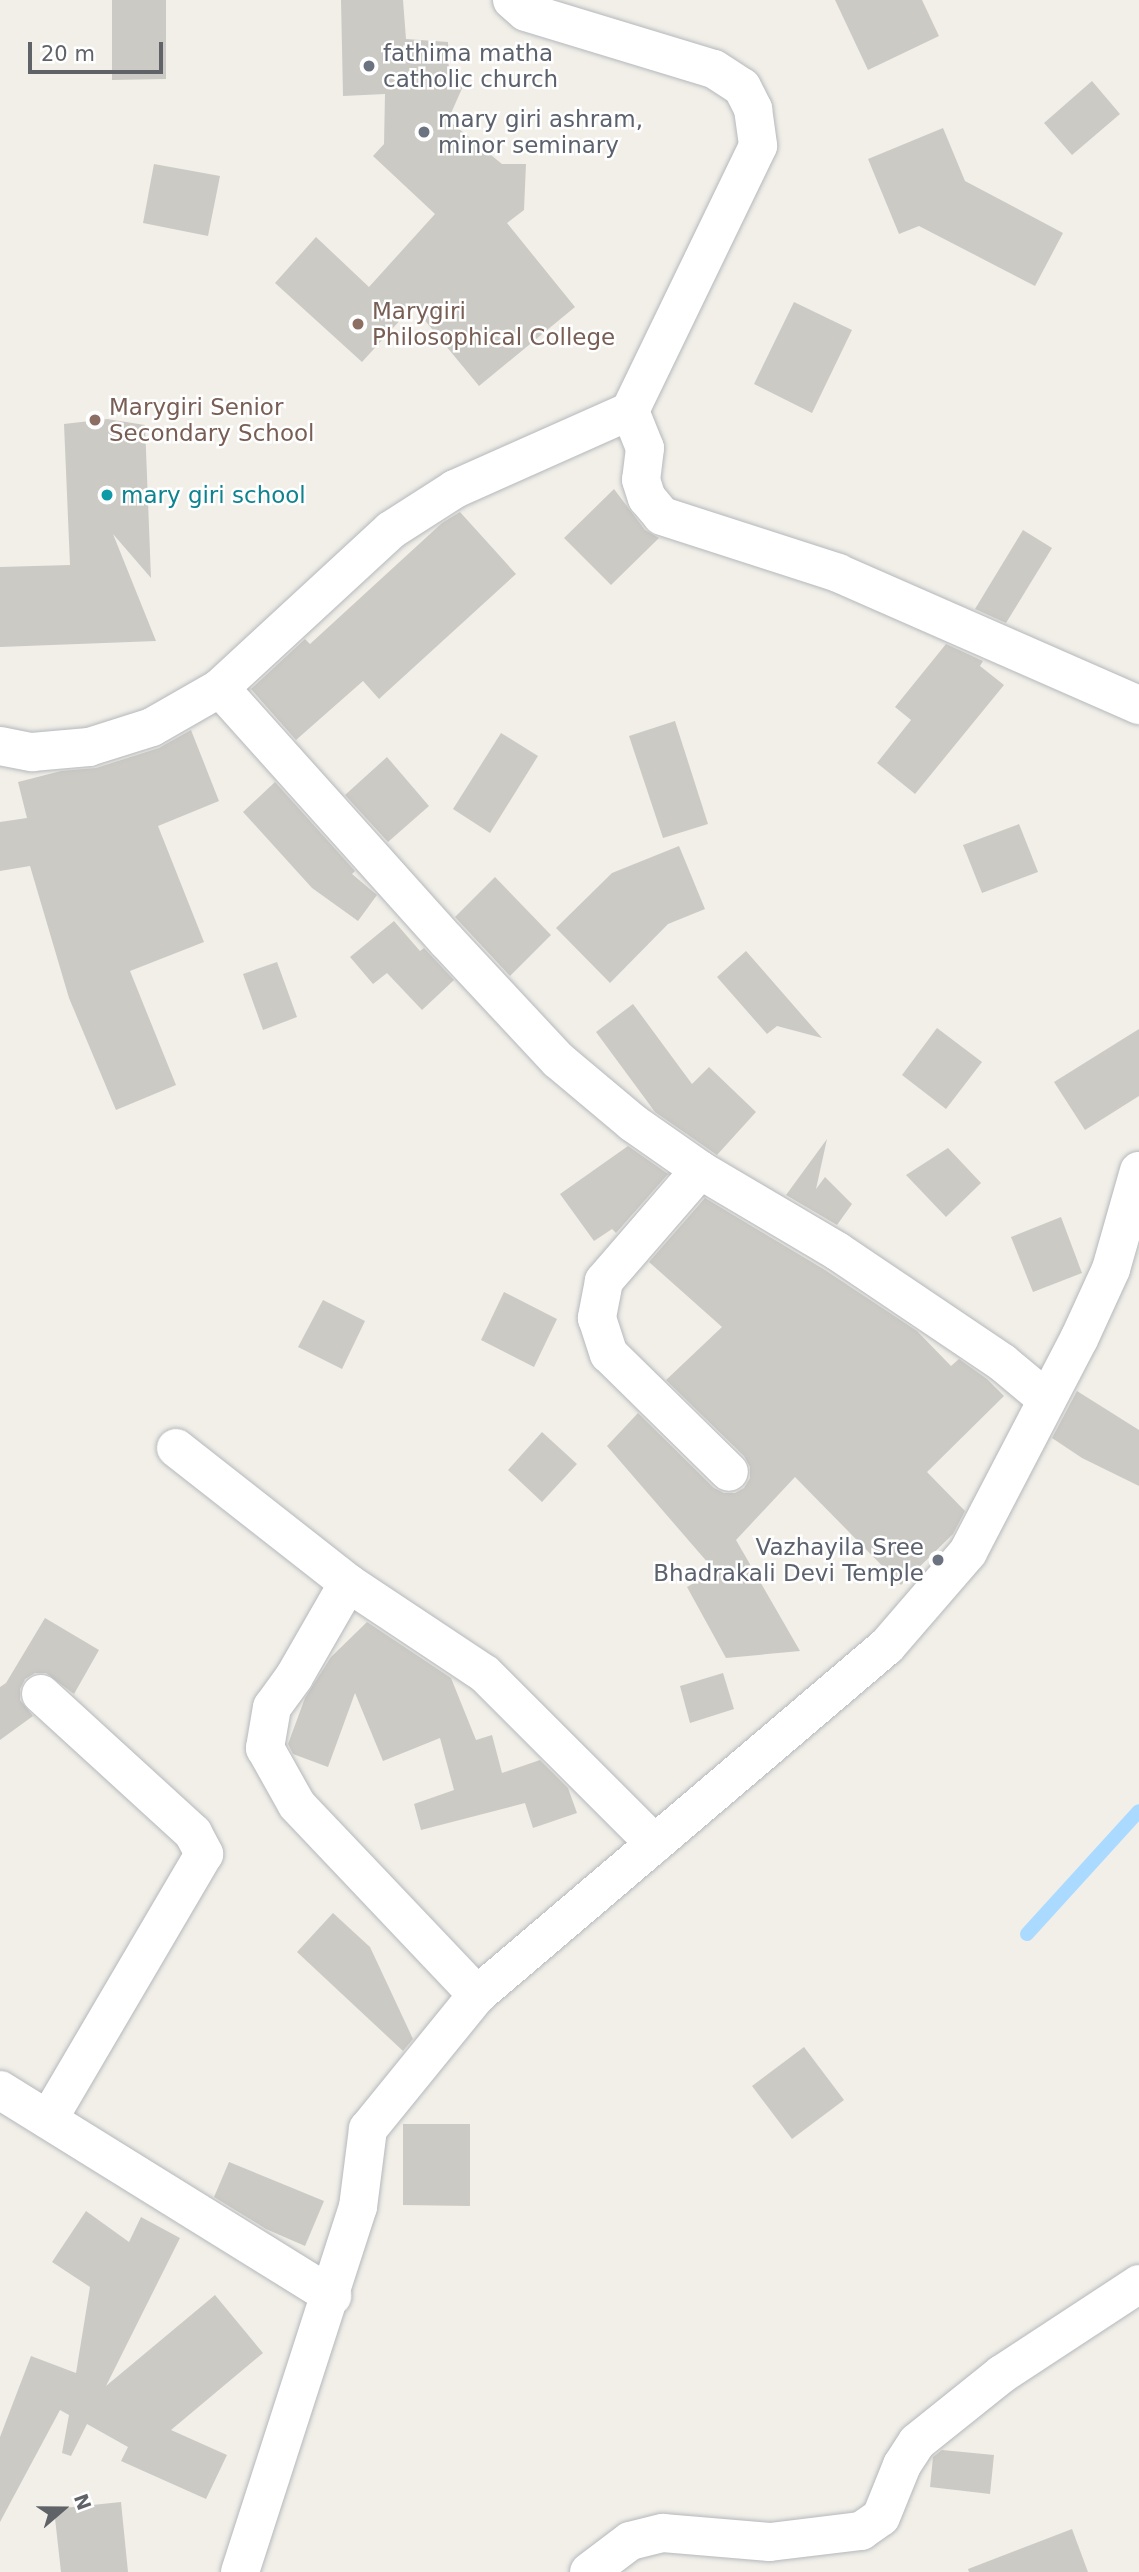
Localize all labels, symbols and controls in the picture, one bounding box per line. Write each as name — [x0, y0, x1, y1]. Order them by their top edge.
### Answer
scale bar — [32, 28, 166, 72]
place label: fathima matha catholic church — [383, 39, 558, 93]
text: 20 m — [41, 42, 95, 66]
marker: fathima matha catholic church — [361, 58, 377, 74]
place label: mary giri ashram, minor seminary — [438, 105, 643, 159]
marker: mary giri ashram, minor seminary — [416, 124, 432, 140]
place label: Marygiri Philosophical College — [372, 297, 615, 351]
marker: Marygiri Philosophical College — [350, 316, 366, 332]
place label: Marygiri Senior Secondary School — [109, 393, 314, 447]
marker: Marygiri Senior Secondary School — [87, 412, 103, 428]
place label: mary giri school — [121, 481, 306, 509]
marker: mary giri school — [99, 487, 115, 503]
place label: Vazhayila Sree Bhadrakali Devi Temple — [653, 1533, 924, 1587]
marker: Vazhayila Sree Bhadrakali Devi Temple — [930, 1552, 946, 1568]
north arrow — [28, 2474, 98, 2544]
text: N — [70, 2491, 96, 2513]

